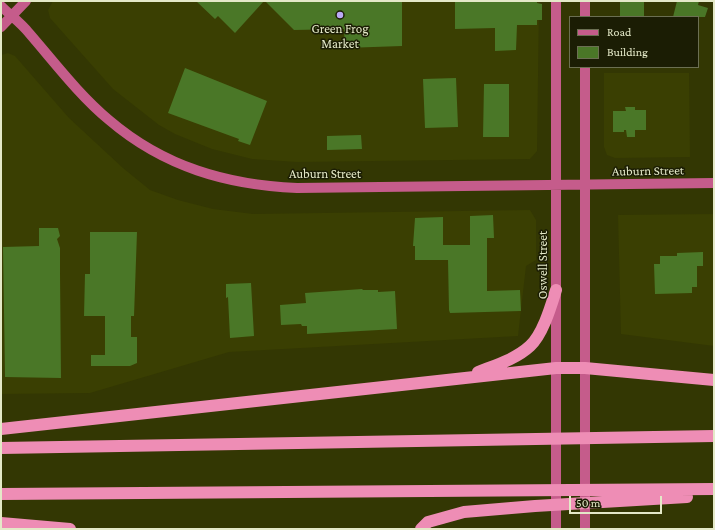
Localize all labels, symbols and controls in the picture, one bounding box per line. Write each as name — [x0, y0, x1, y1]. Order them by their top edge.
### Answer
marker: Green Frog Market — [335, 10, 345, 20]
legend — [569, 16, 699, 68]
place label: Green Frog Market — [312, 21, 368, 52]
text: Road — [607, 25, 631, 39]
text: Building — [607, 45, 648, 59]
street label: Auburn Street — [612, 163, 684, 179]
street label: Auburn Street — [289, 166, 361, 182]
street label: Oswell Street — [535, 231, 551, 299]
scale bar — [571, 488, 664, 514]
text: 50 m — [576, 496, 600, 510]

